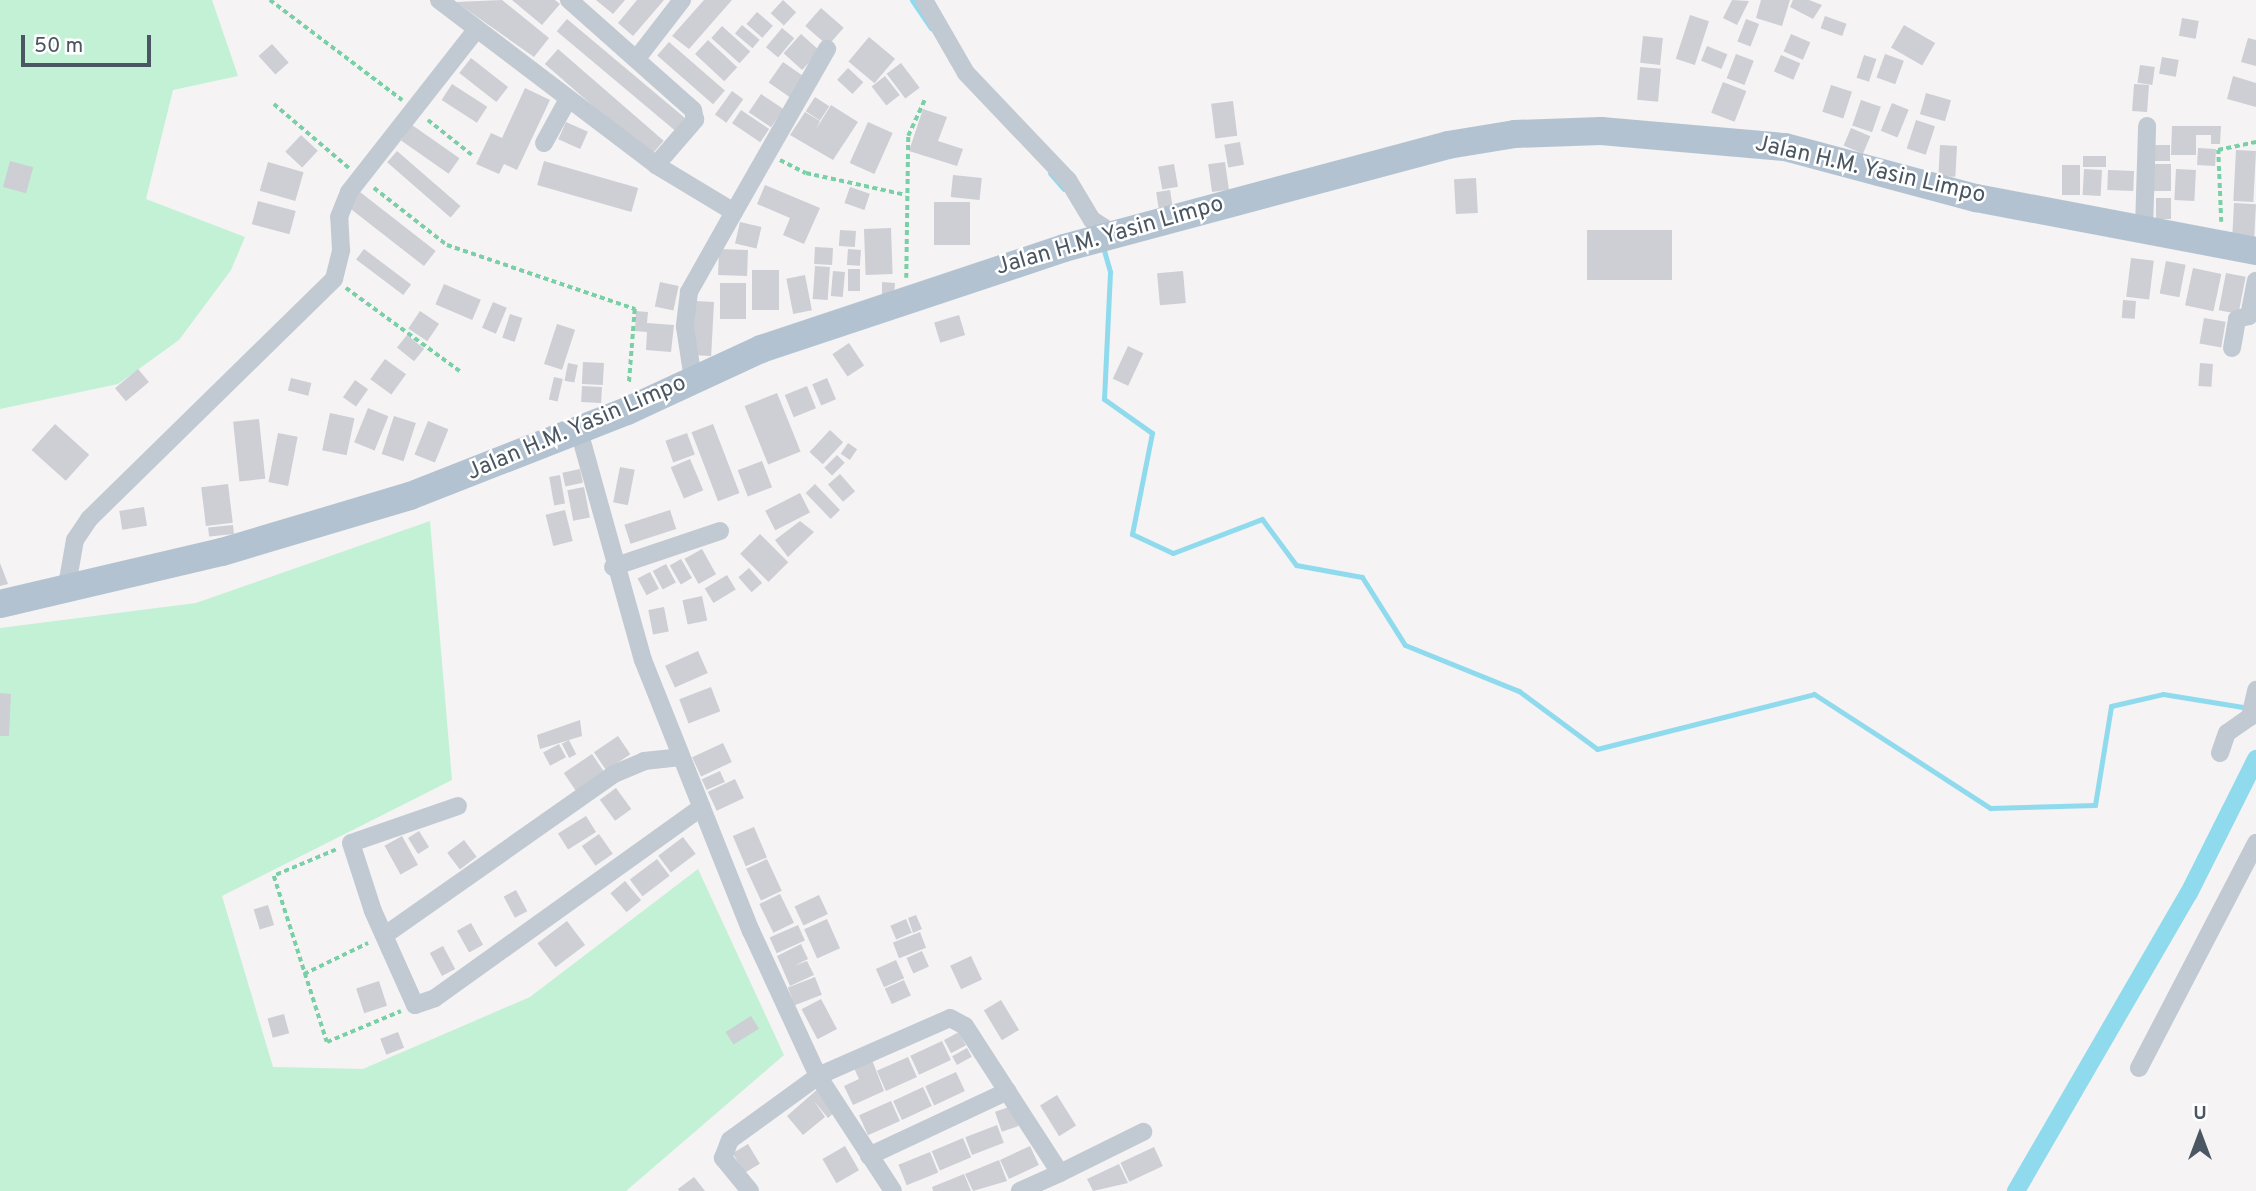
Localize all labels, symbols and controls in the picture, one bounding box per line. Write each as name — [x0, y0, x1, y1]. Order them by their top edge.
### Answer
scale bar — [24, 21, 154, 65]
text: 50 m — [34, 33, 83, 60]
street label: Jalan H.M. Yasin Limpo — [1752, 131, 1988, 211]
street label: Jalan H.M. Yasin Limpo — [993, 191, 1227, 283]
street label: Jalan H.M. Yasin Limpo — [463, 370, 691, 488]
north arrow — [2165, 1100, 2235, 1170]
text: U — [2193, 1102, 2207, 1126]

